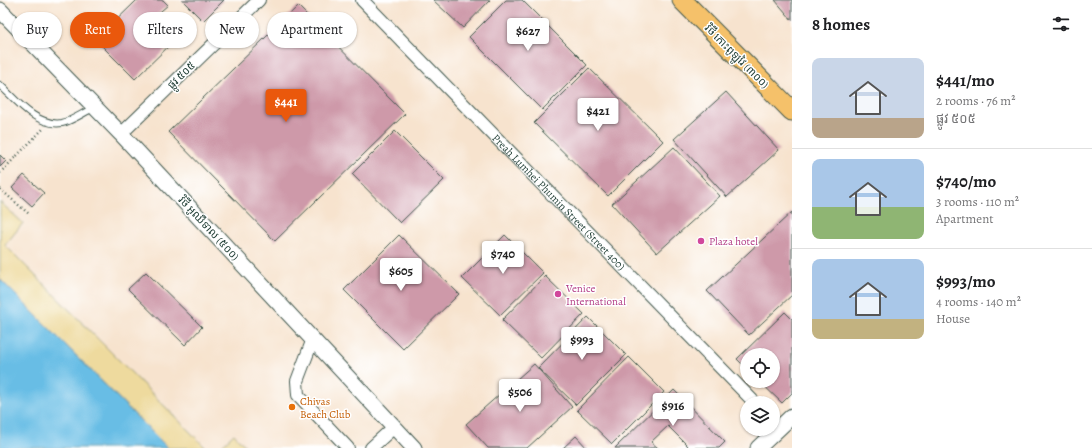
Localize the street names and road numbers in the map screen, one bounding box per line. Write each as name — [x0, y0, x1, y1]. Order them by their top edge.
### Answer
street label: វិថី កោះពូឡូវៃ (៣០០) — [700, 20, 772, 93]
street label: ផ្លូវ ៥០៥ — [164, 58, 200, 94]
street label: Preah Lumhei Phumin Street (Street 400) — [489, 131, 628, 274]
street label: វិថី អូឈឺទាល (៥០០) — [174, 192, 243, 264]

